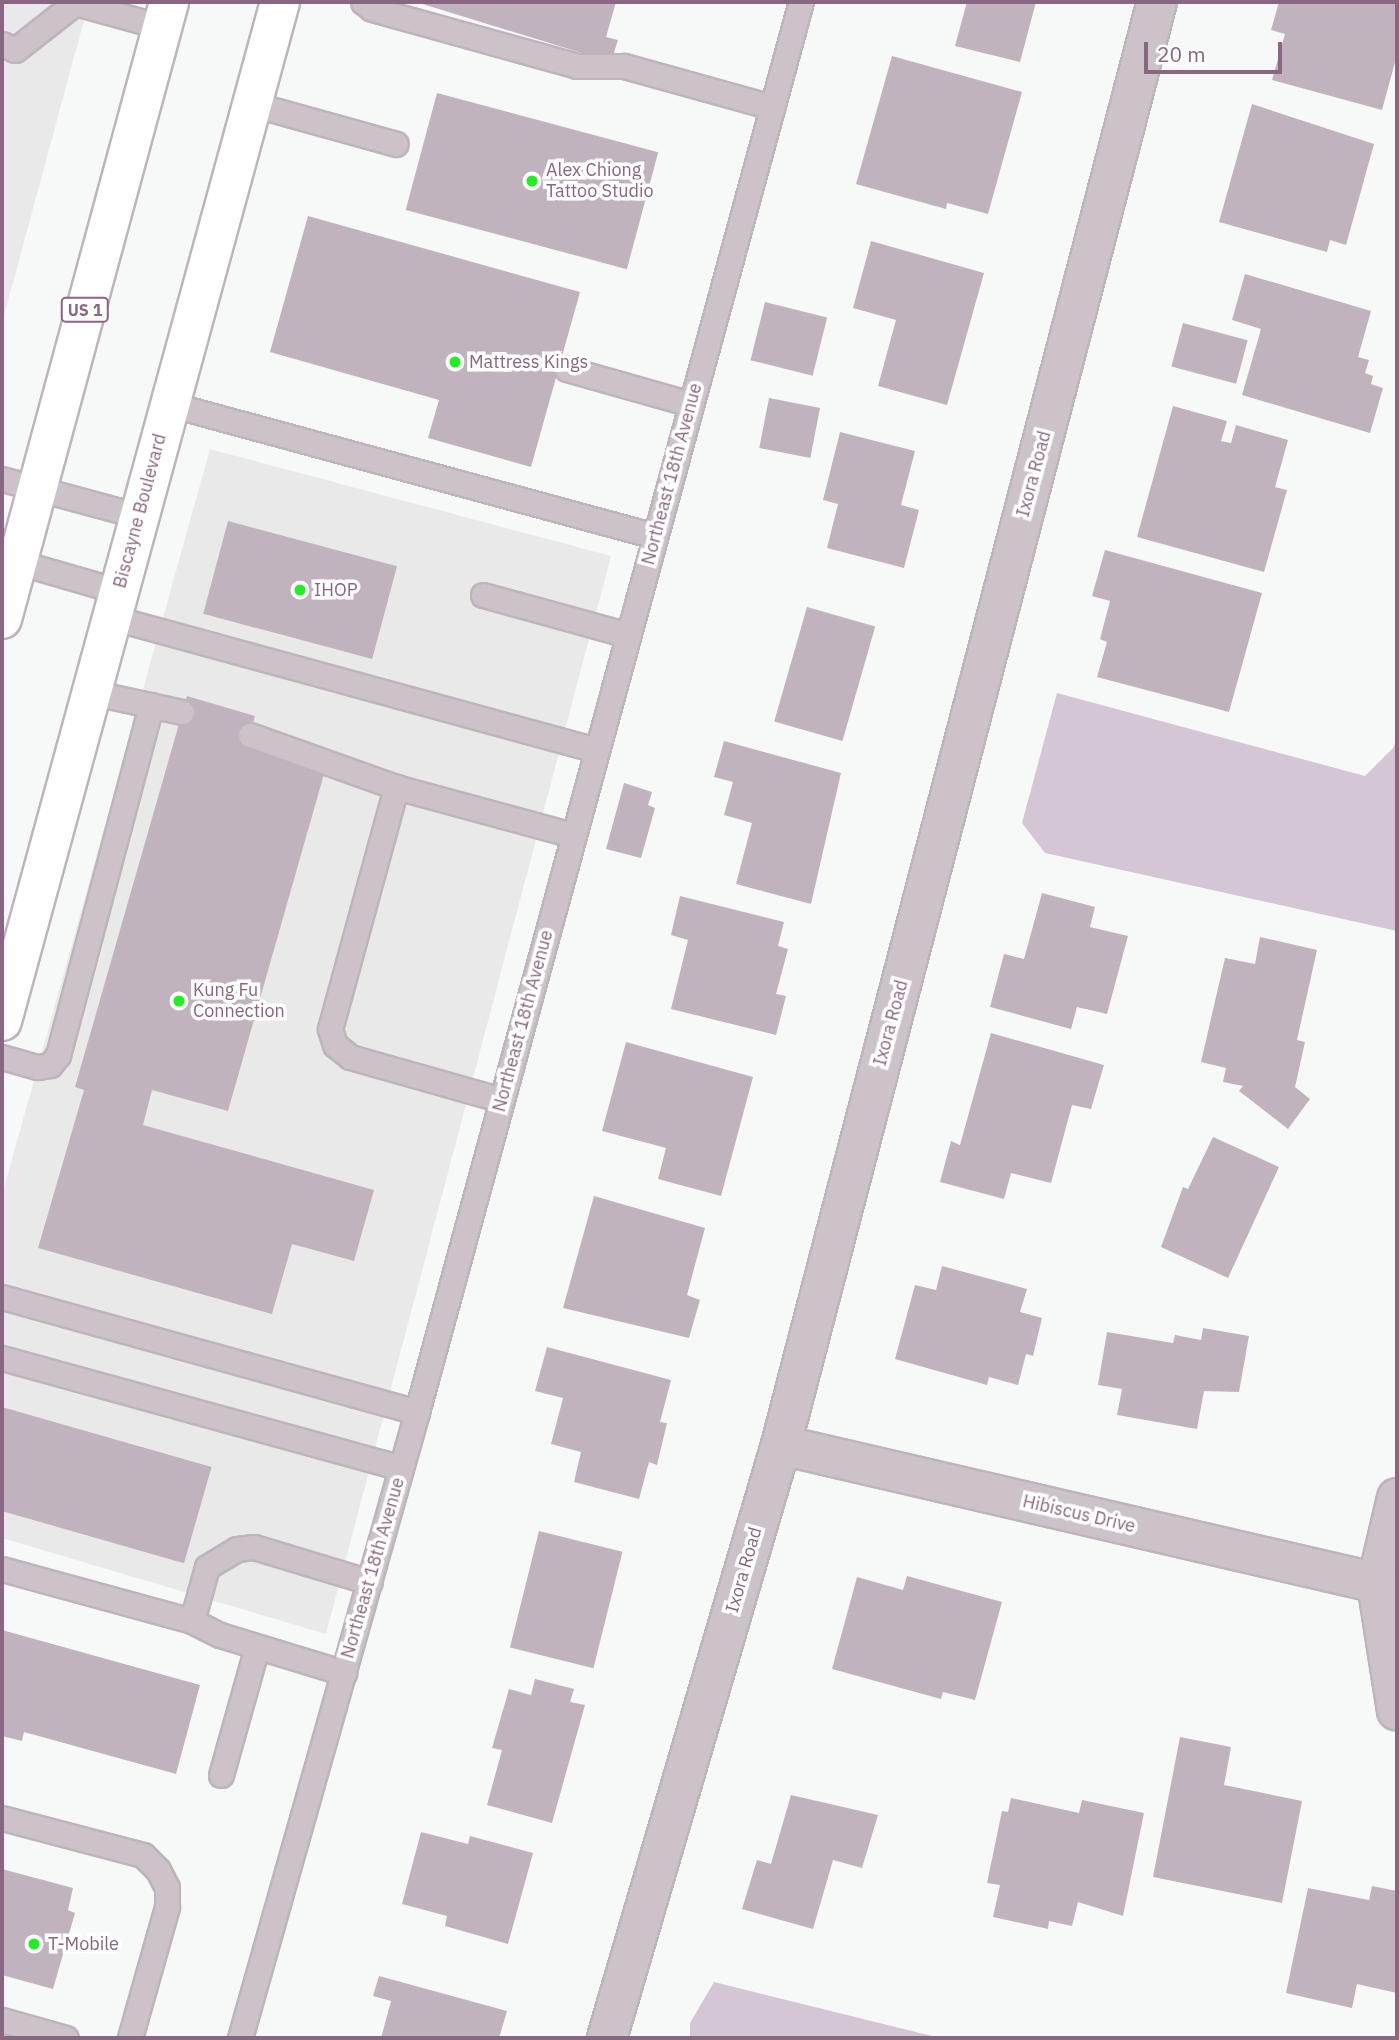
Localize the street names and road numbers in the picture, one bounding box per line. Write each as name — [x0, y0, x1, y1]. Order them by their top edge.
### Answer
road number: US 1 — [60, 298, 110, 322]
street label: Northeast 18th Avenue — [637, 381, 707, 567]
street label: Ixora Road — [1012, 429, 1056, 519]
street label: Biscayne Boulevard — [109, 431, 171, 591]
street label: Northeast 18th Avenue — [488, 928, 558, 1114]
street label: Ixora Road — [869, 978, 913, 1068]
street label: Northeast 18th Avenue — [337, 1475, 409, 1661]
street label: Hibiscus Drive — [1021, 1491, 1137, 1537]
street label: Ixora Road — [721, 1525, 767, 1615]

